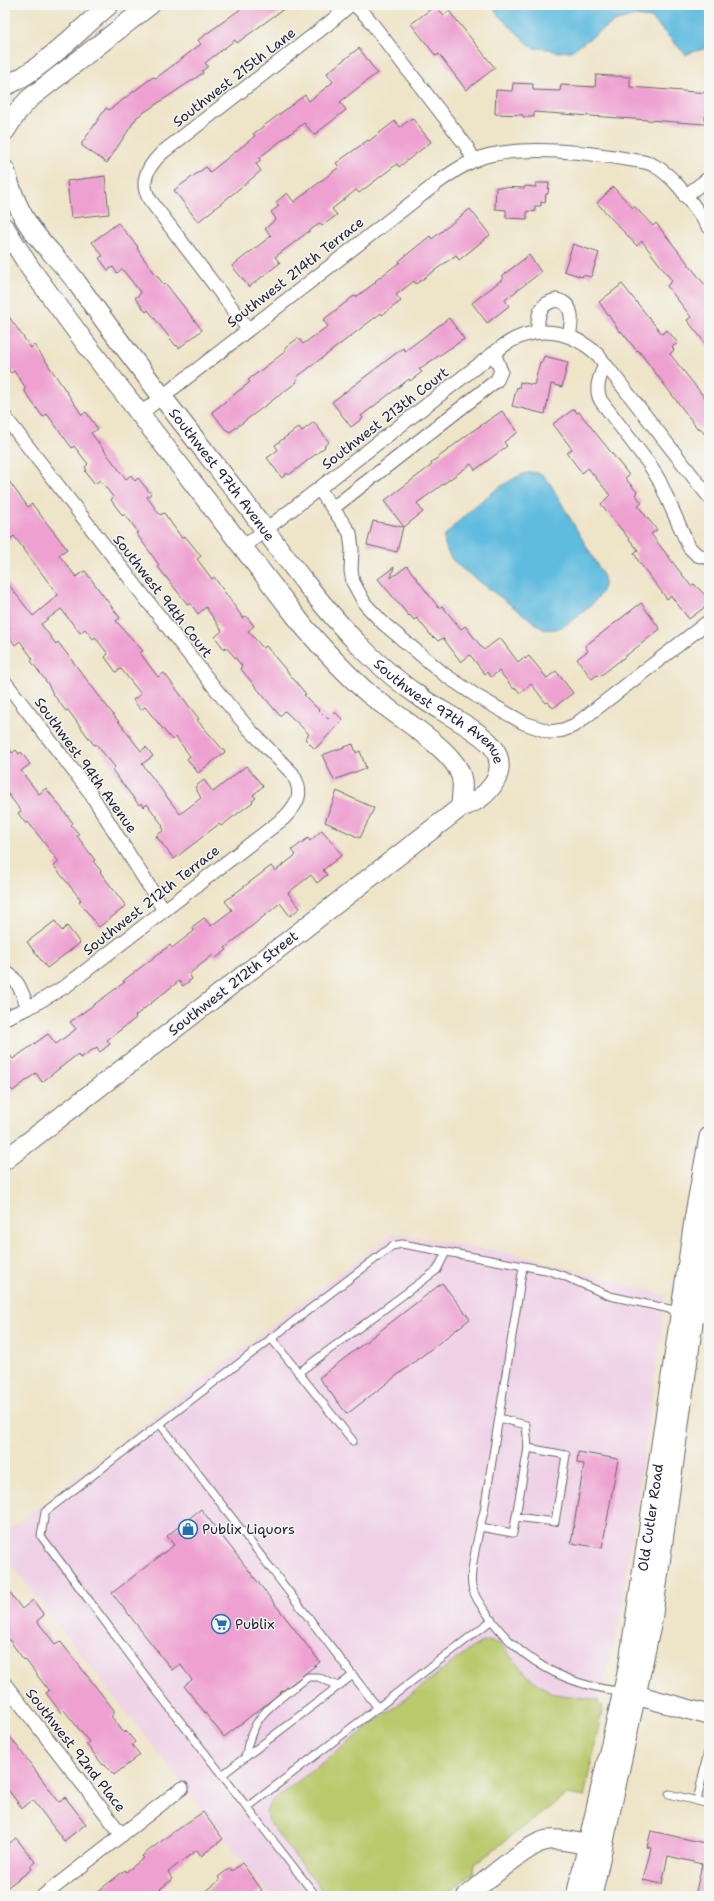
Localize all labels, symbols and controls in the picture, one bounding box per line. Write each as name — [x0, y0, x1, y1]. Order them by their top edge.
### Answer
street label: Southwest 215th Lane — [169, 23, 299, 131]
street label: Southwest 214th Terrace — [223, 213, 367, 331]
street label: Southwest 213th Court — [318, 363, 452, 473]
street label: Southwest 97th Avenue — [165, 404, 279, 545]
street label: Southwest 94th Court — [109, 531, 217, 661]
street label: Southwest 97th Avenue — [370, 655, 508, 765]
street label: Southwest 94th Avenue — [31, 694, 141, 836]
street label: Southwest 212th Terrace — [79, 841, 223, 959]
street label: Southwest 212th Street — [164, 927, 302, 1039]
street label: Old Cutler Road — [633, 1462, 667, 1573]
shop icon: Publix Liquors — [177, 1518, 199, 1540]
place label: Publix Liquors — [202, 1520, 295, 1538]
supermarket icon: Publix — [210, 1613, 232, 1635]
place label: Publix — [235, 1615, 275, 1633]
street label: Southwest 92nd Place — [22, 1685, 130, 1815]

